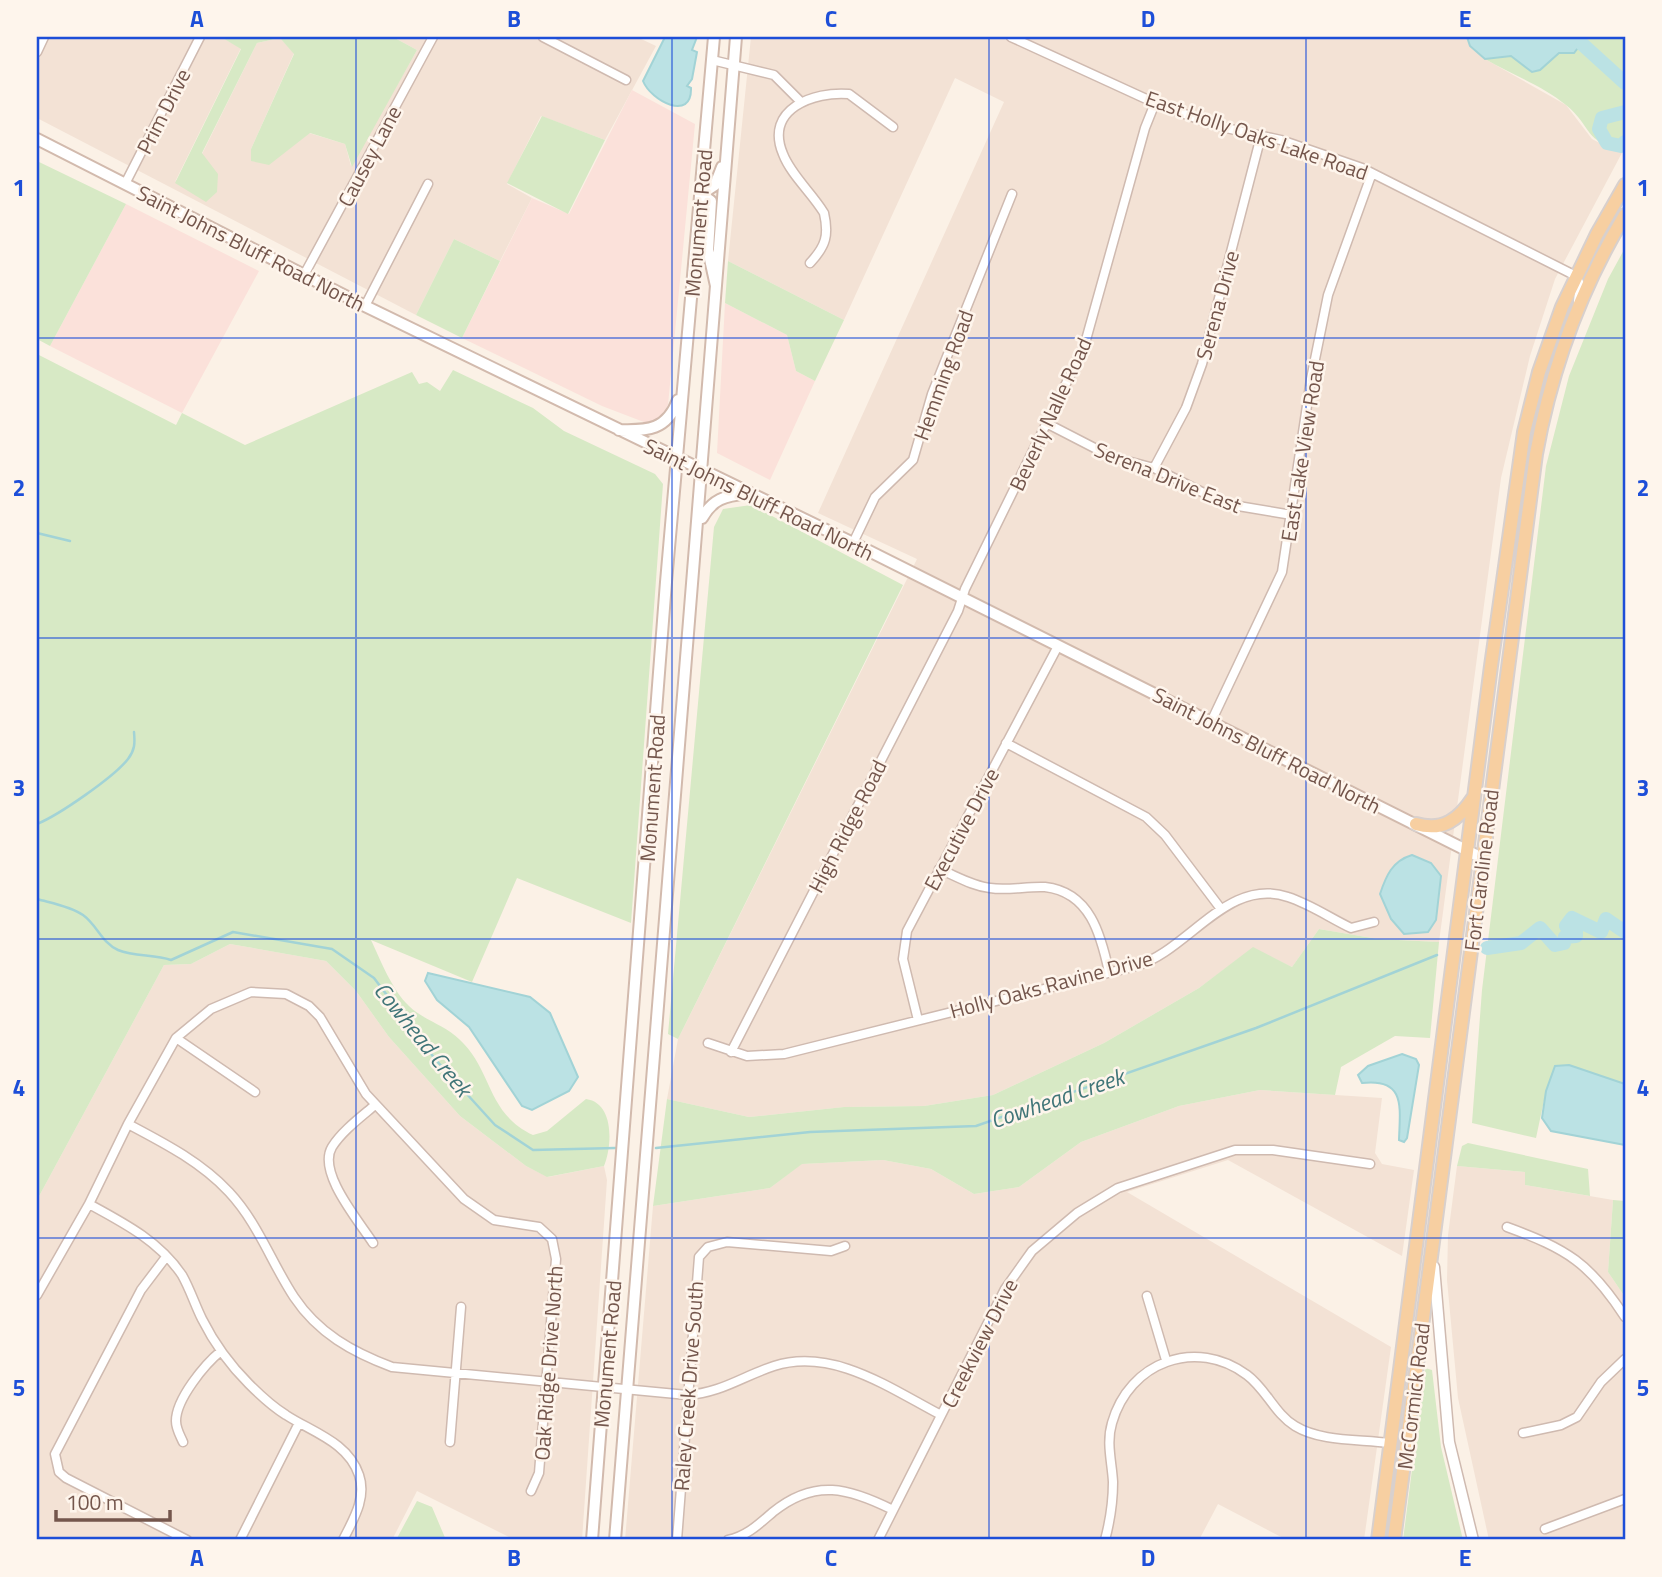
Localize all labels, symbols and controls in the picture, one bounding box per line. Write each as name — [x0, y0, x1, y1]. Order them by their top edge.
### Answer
text: A — [190, 1, 204, 36]
text: B — [507, 1, 521, 36]
text: C — [825, 1, 837, 36]
text: D — [1141, 1, 1155, 36]
text: E — [1459, 1, 1471, 36]
street label: Prim Drive — [128, 63, 198, 159]
street label: East Holly Oaks Lake Road — [1141, 82, 1373, 188]
street label: Causey Lane — [329, 100, 409, 212]
street label: Monument Road — [676, 148, 720, 298]
text: 1 — [13, 170, 25, 205]
text: 1 — [1637, 170, 1649, 205]
street label: Saint Johns Bluff Road North — [131, 176, 371, 320]
street label: Serena Drive — [1187, 247, 1247, 363]
street label: Hemming Road — [905, 305, 981, 445]
street label: Beverly Nalle Road — [1000, 332, 1100, 496]
street label: East Lake View Road — [1272, 358, 1332, 544]
street label: Saint Johns Bluff Road North — [639, 429, 879, 569]
street label: Serena Drive East — [1090, 433, 1247, 521]
text: 2 — [13, 470, 25, 505]
text: 2 — [1637, 470, 1649, 505]
street label: Saint Johns Bluff Road North — [1147, 678, 1387, 822]
street label: Monument Road — [631, 713, 673, 863]
street label: High Ridge Road — [800, 754, 894, 898]
street label: Executive Drive — [915, 762, 1007, 896]
text: 3 — [13, 770, 25, 805]
text: 3 — [1637, 770, 1649, 805]
street label: Fort Caroline Road — [1455, 787, 1507, 953]
street label: Holly Oaks Ravine Drive — [946, 942, 1156, 1026]
water label: Cowhead Creek — [365, 974, 482, 1106]
water label: Cowhead Creek — [985, 1058, 1131, 1137]
text: 4 — [13, 1070, 25, 1105]
text: 4 — [1637, 1070, 1649, 1105]
street label: Oak Ridge Drive North — [525, 1264, 571, 1462]
street label: Creekview Drive — [933, 1273, 1025, 1413]
street label: Monument Road — [585, 1279, 629, 1429]
street label: Raley Creek Drive South — [665, 1280, 711, 1492]
street label: McCormick Road — [1388, 1321, 1438, 1471]
text: 5 — [13, 1370, 25, 1405]
text: 5 — [1637, 1370, 1649, 1405]
scale bar — [56, 1479, 170, 1523]
text: 100 m — [66, 1486, 123, 1518]
text: A — [190, 1540, 204, 1575]
text: B — [507, 1540, 521, 1575]
text: C — [825, 1540, 837, 1575]
text: D — [1141, 1540, 1155, 1575]
text: E — [1459, 1540, 1471, 1575]

